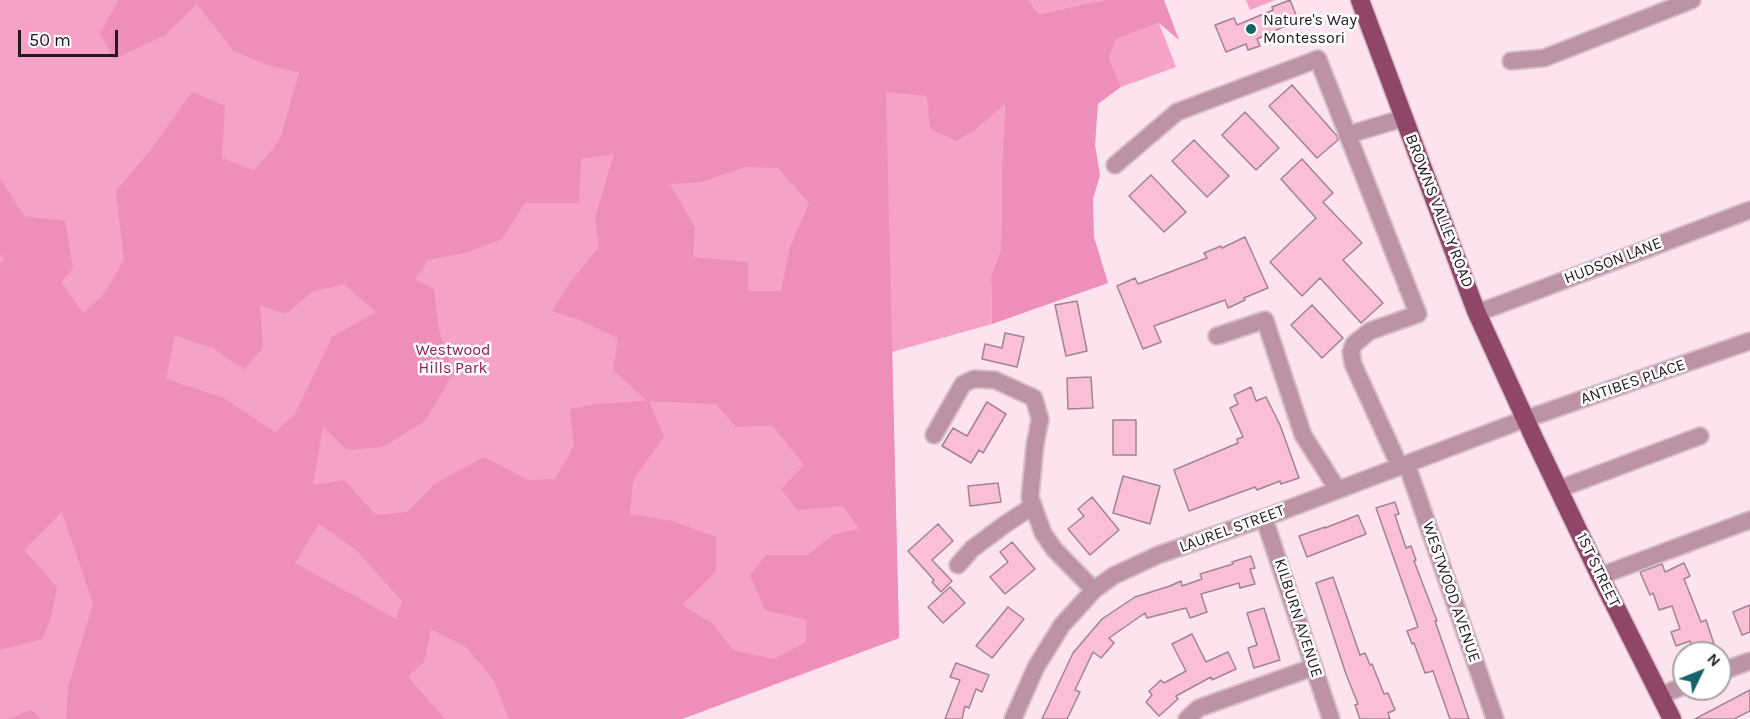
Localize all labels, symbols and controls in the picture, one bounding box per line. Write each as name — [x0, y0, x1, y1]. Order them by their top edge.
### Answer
place label: Nature's Way Montessori — [1263, 10, 1357, 48]
scale bar — [21, 18, 122, 56]
marker: Nature's Way Montessori — [1244, 22, 1258, 36]
text: 50 m — [29, 29, 71, 51]
street label: BROWNS VALLEY ROAD — [1401, 132, 1477, 290]
street label: HUDSON LANE — [1561, 234, 1665, 288]
park label: Westwood Hills Park — [416, 340, 490, 378]
street label: ANTIBES PLACE — [1578, 355, 1688, 409]
street label: LAUREL STREET — [1177, 501, 1287, 557]
street label: WESTWOOD AVENUE — [1418, 519, 1484, 665]
street label: 1ST STREET — [1572, 530, 1624, 610]
street label: KILBURN AVENUE — [1270, 556, 1326, 680]
north arrow — [1672, 641, 1732, 701]
text: N — [1703, 649, 1725, 670]

